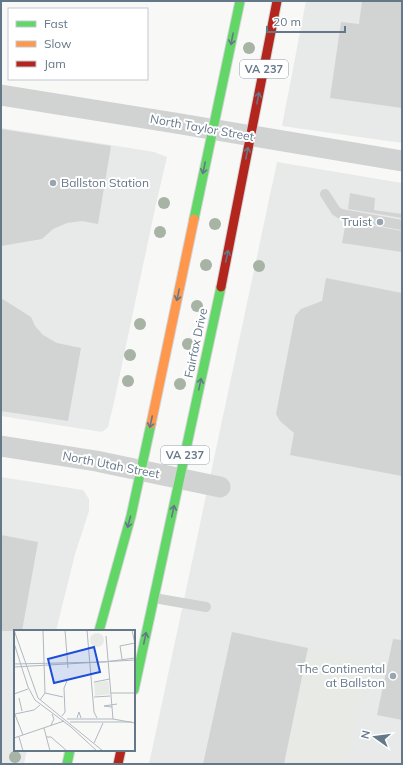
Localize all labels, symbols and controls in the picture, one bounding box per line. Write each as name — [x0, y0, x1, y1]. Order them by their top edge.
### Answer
legend — [8, 8, 148, 80]
scale bar — [267, 8, 345, 34]
text: 20 m — [273, 14, 301, 29]
text: Fast — [44, 16, 68, 31]
one-way arrow — [228, 32, 236, 45]
text: Slow — [44, 36, 72, 51]
text: Jam — [44, 56, 66, 71]
road number: VA 237 — [240, 60, 288, 78]
one-way arrow — [254, 92, 262, 105]
street label: North Taylor Street — [149, 111, 255, 144]
one-way arrow — [244, 147, 252, 160]
one-way arrow — [200, 161, 208, 174]
place label: Ballston Station — [61, 175, 149, 190]
marker: Ballston Station — [48, 178, 58, 188]
place label: Truist — [341, 214, 372, 229]
marker: Truist — [375, 217, 385, 227]
one-way arrow — [223, 250, 231, 263]
one-way arrow — [173, 288, 181, 301]
street label: Fairfax Drive — [181, 307, 210, 379]
one-way arrow — [197, 377, 205, 390]
one-way arrow — [147, 415, 155, 428]
road number: VA 237 — [161, 446, 209, 464]
street label: North Utah Street — [61, 448, 161, 481]
one-way arrow — [170, 505, 178, 518]
one-way arrow — [125, 515, 132, 528]
inset map — [14, 630, 135, 751]
one-way arrow — [142, 632, 150, 645]
place label: The Continental at Ballston — [297, 661, 385, 690]
marker: The Continental at Ballston — [388, 671, 398, 681]
north arrow — [355, 717, 395, 757]
text: N — [357, 729, 373, 740]

